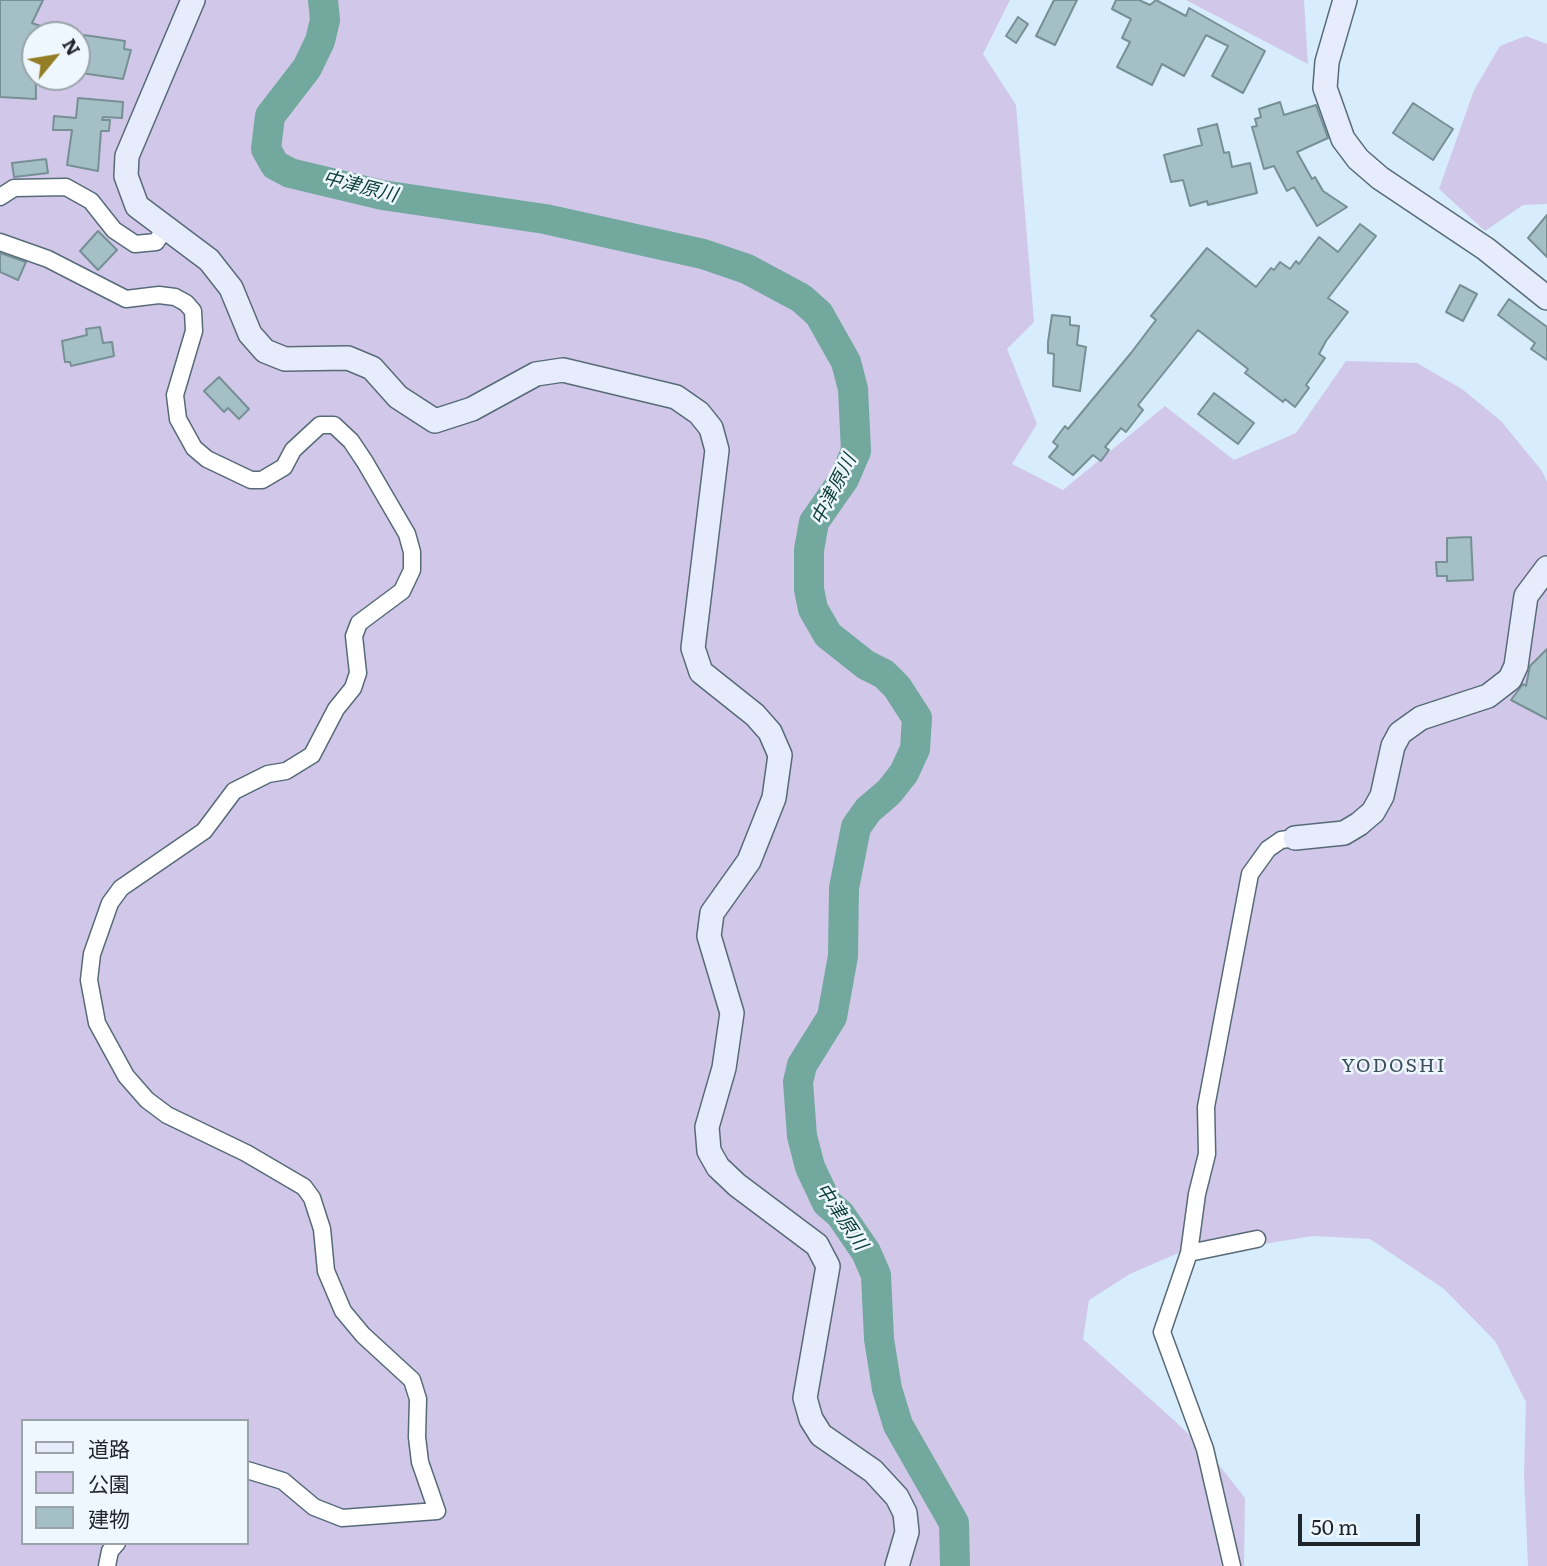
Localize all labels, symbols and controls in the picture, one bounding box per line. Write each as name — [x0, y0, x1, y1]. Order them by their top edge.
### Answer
north arrow — [21, 21, 91, 91]
text: N — [56, 33, 89, 60]
water label: 中津原川 — [320, 167, 400, 207]
water label: 中津原川 — [807, 451, 861, 529]
district label: YODOSHI — [1342, 1055, 1446, 1077]
water label: 中津原川 — [810, 1179, 872, 1255]
legend — [21, 1419, 248, 1545]
text: 道路 — [88, 1432, 130, 1463]
text: 公園 — [88, 1467, 130, 1498]
scale bar — [1302, 1500, 1424, 1544]
text: 建物 — [88, 1502, 130, 1533]
text: 50 m — [1311, 1510, 1358, 1541]

